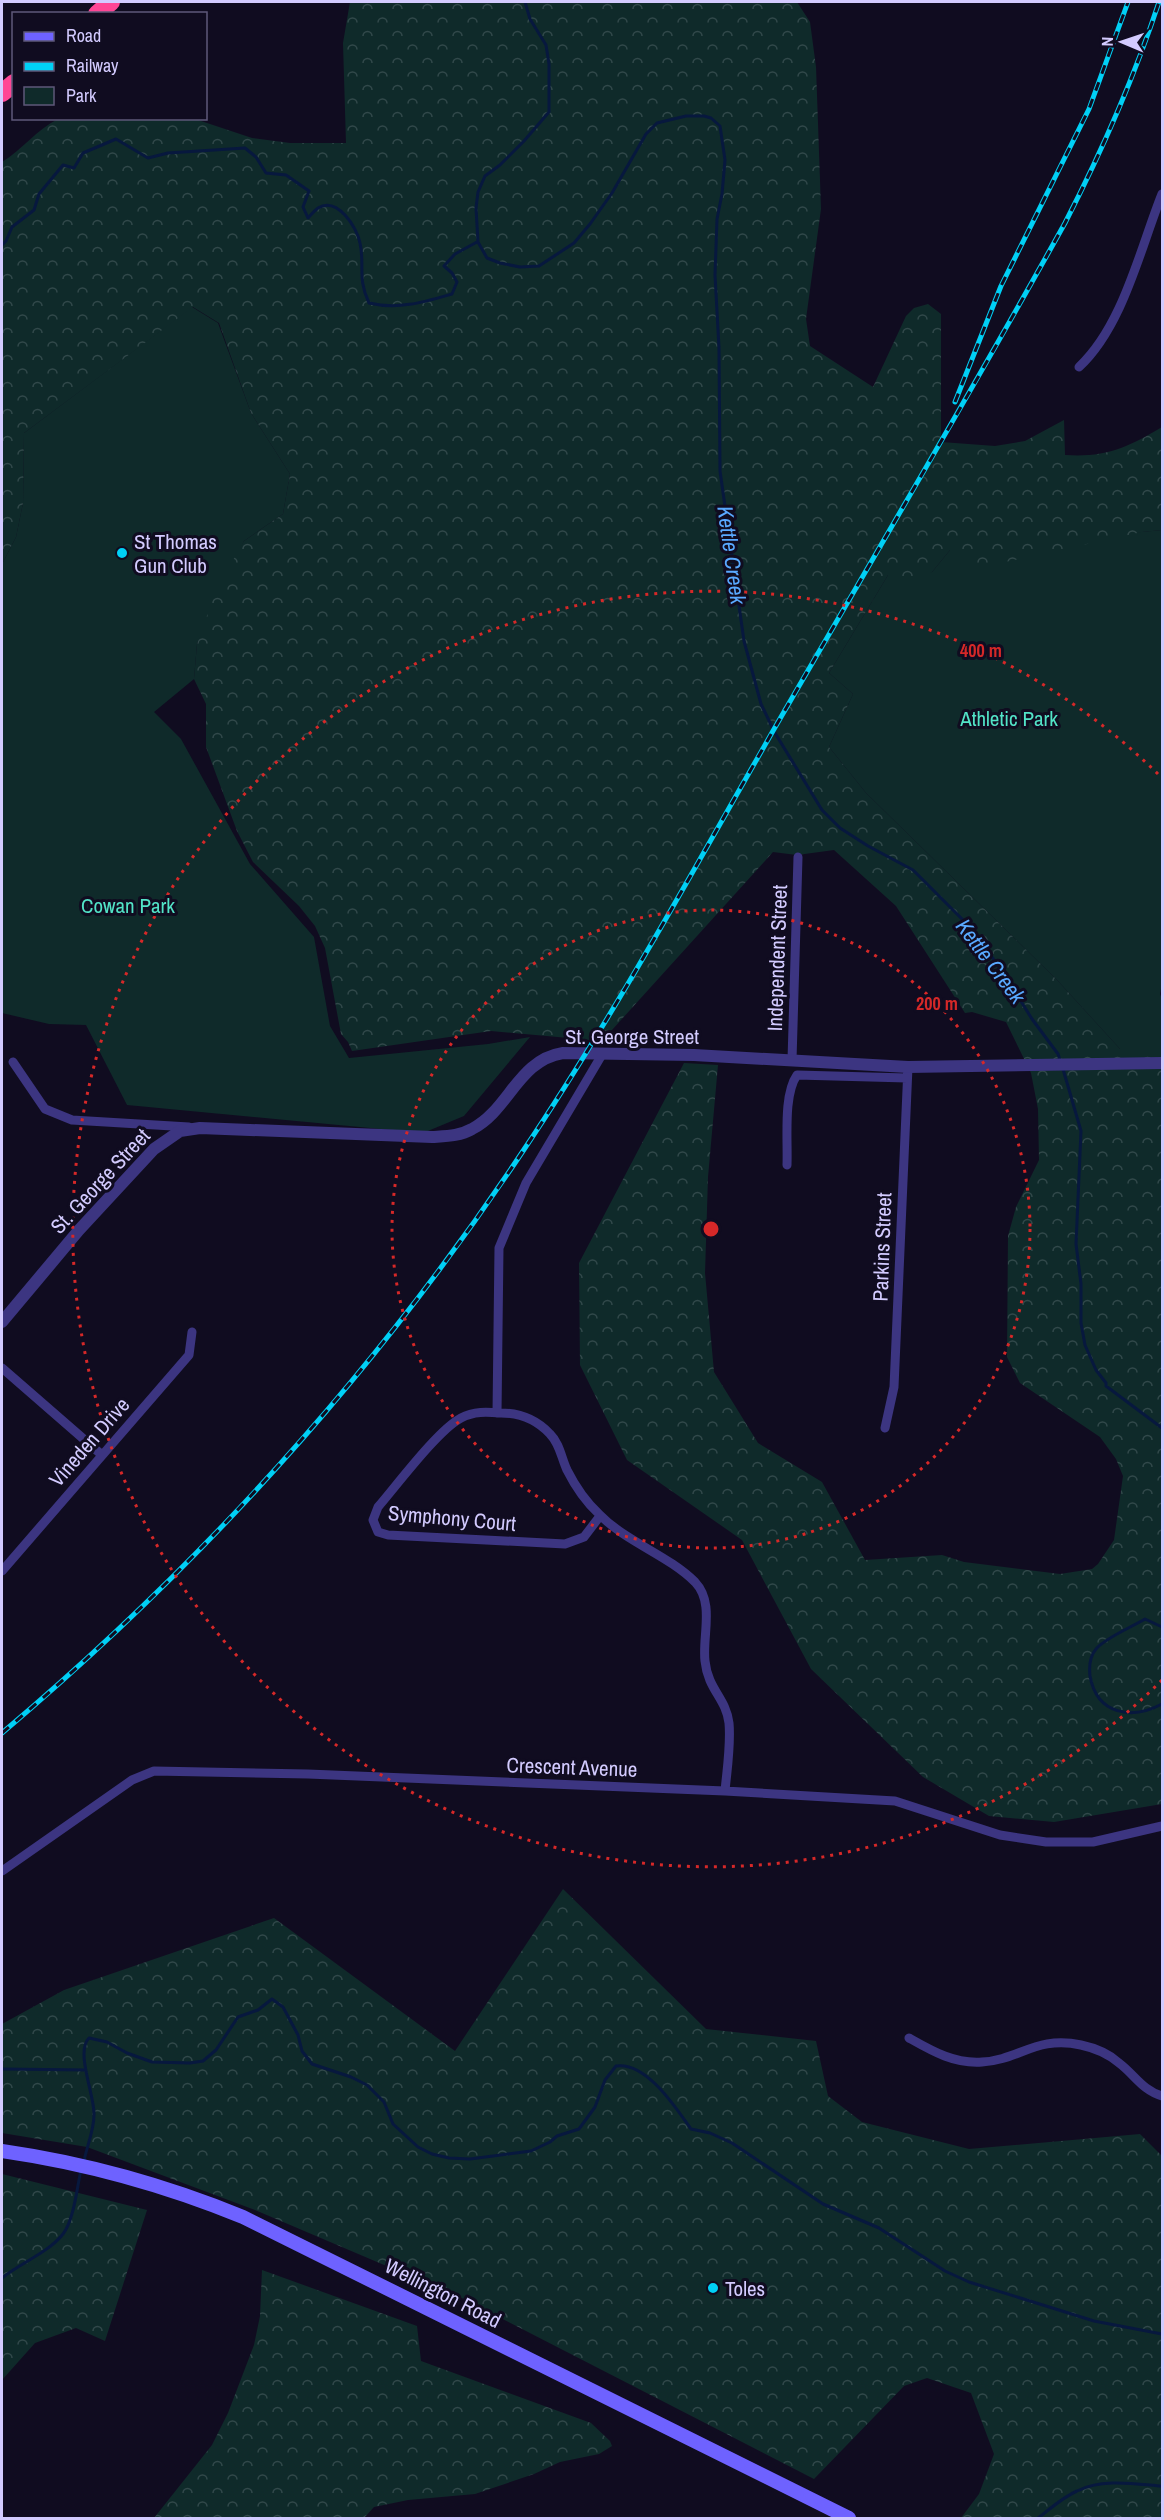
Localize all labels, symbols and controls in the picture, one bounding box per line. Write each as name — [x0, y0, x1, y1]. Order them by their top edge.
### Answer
legend — [12, 12, 207, 120]
north arrow — [1092, 12, 1152, 72]
text: Road — [66, 23, 101, 48]
text: N — [1096, 36, 1118, 47]
text: Railway — [66, 53, 119, 78]
text: Park — [66, 83, 97, 108]
water label: Kettle Creek — [710, 504, 754, 607]
place label: St Thomas Gun Club — [134, 527, 217, 580]
marker: St Thomas Gun Club — [115, 546, 129, 560]
text: 400 m — [960, 638, 1002, 663]
park label: Athletic Park — [959, 704, 1058, 733]
street label: Independent Street — [760, 884, 794, 1032]
park label: Cowan Park — [81, 891, 175, 920]
water label: Kettle Creek — [949, 912, 1033, 1010]
text: 200 m — [916, 991, 958, 1016]
street label: St. George Street — [565, 1022, 699, 1051]
street label: St. George Street — [44, 1122, 156, 1240]
street label: Parkins Street — [866, 1192, 898, 1302]
centre of rings — [701, 1219, 721, 1239]
street label: Vineden Drive — [42, 1391, 136, 1493]
street label: Symphony Court — [387, 1498, 517, 1538]
street label: Crescent Avenue — [506, 1750, 638, 1784]
street label: Wellington Road — [380, 2251, 506, 2335]
place label: Toles — [725, 2274, 765, 2303]
marker: Toles — [706, 2281, 720, 2295]

